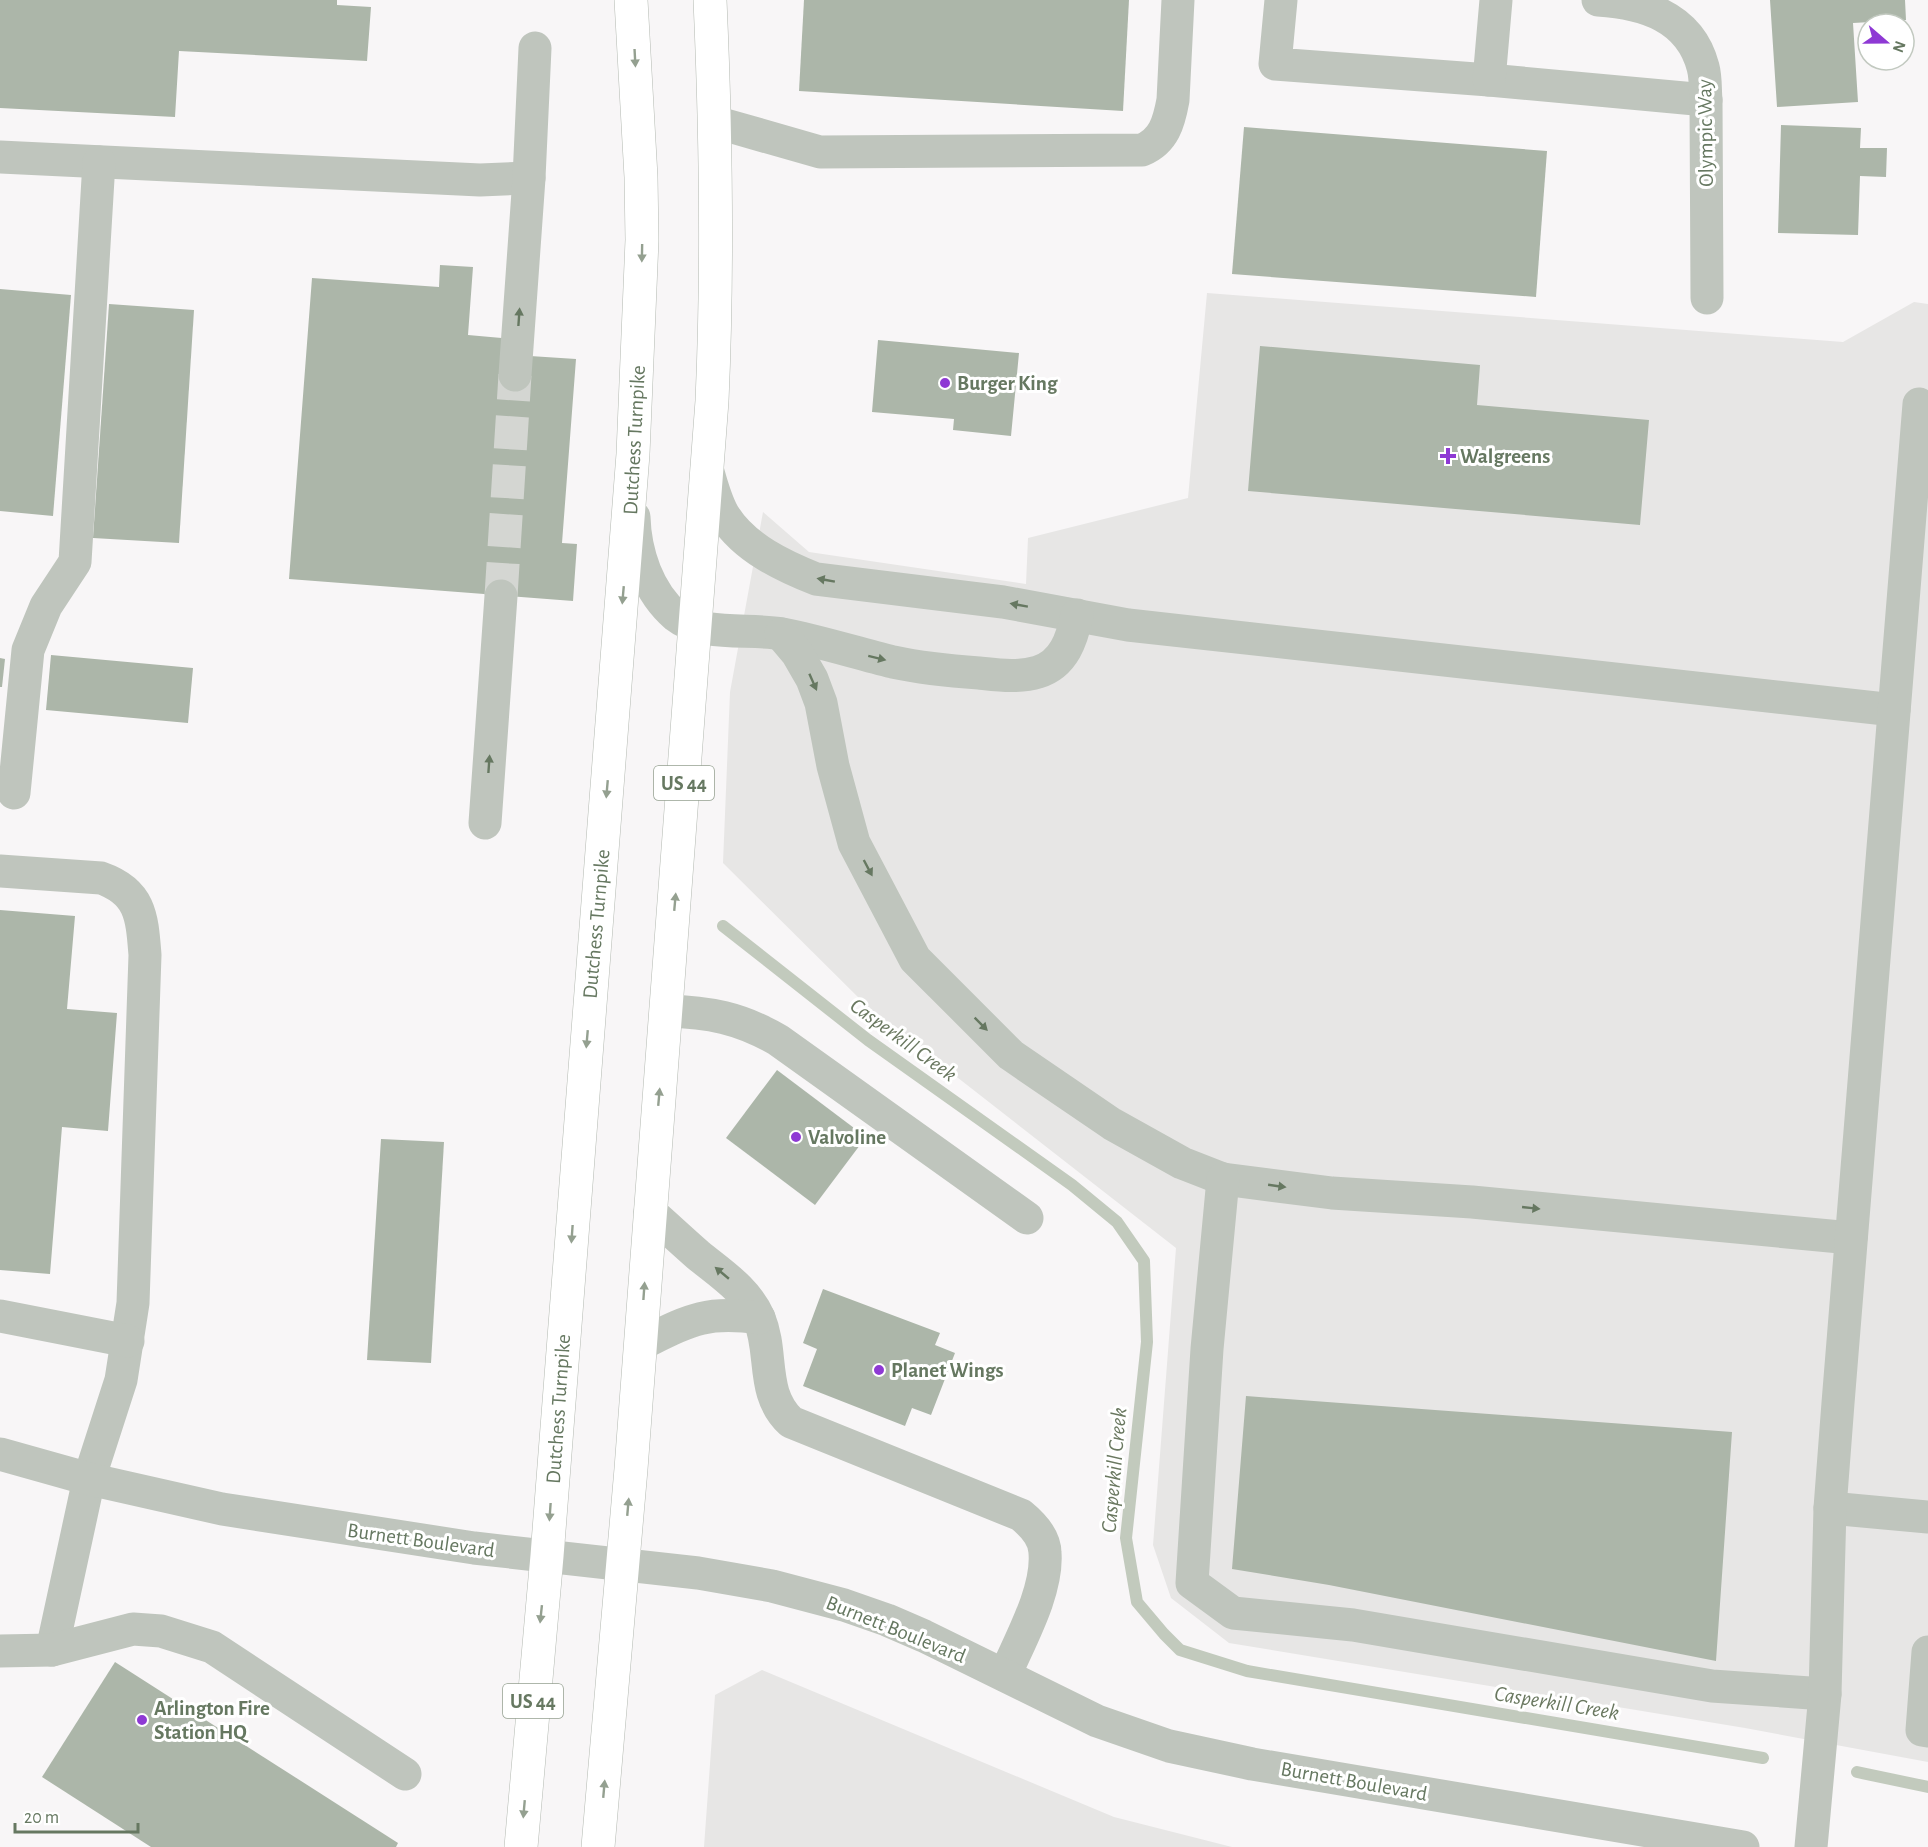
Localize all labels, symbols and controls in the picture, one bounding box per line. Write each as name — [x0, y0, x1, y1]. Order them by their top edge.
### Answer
north arrow — [1856, 12, 1916, 72]
text: N — [1890, 39, 1909, 55]
one-way arrow — [630, 49, 640, 68]
street label: Olympic Way — [1694, 79, 1717, 187]
one-way arrow — [637, 244, 646, 263]
one-way arrow — [515, 307, 524, 326]
street label: Dutchess Turnpike — [620, 365, 649, 515]
place label: Burger King — [957, 373, 1058, 394]
marker: Burger King — [938, 376, 952, 390]
place label: Walgreens — [1460, 446, 1550, 467]
marker: Walgreens — [1441, 449, 1455, 463]
one-way arrow — [816, 575, 835, 584]
one-way arrow — [618, 585, 628, 604]
one-way arrow — [1010, 600, 1029, 609]
one-way arrow — [868, 653, 886, 663]
one-way arrow — [808, 674, 817, 691]
one-way arrow — [485, 755, 494, 774]
road number: US 44 — [654, 766, 714, 800]
one-way arrow — [602, 780, 612, 799]
street label: Dutchess Turnpike — [580, 848, 613, 1000]
one-way arrow — [863, 860, 872, 877]
one-way arrow — [670, 893, 680, 912]
water label: Casperkill Creek — [845, 994, 961, 1087]
one-way arrow — [973, 1017, 987, 1031]
one-way arrow — [582, 1030, 592, 1049]
one-way arrow — [654, 1087, 664, 1106]
place label: Valvoline — [808, 1127, 886, 1148]
marker: Valvoline — [789, 1130, 803, 1144]
one-way arrow — [1268, 1181, 1287, 1190]
one-way arrow — [1521, 1203, 1540, 1213]
one-way arrow — [567, 1224, 577, 1243]
one-way arrow — [714, 1267, 730, 1280]
one-way arrow — [640, 1282, 649, 1301]
street label: Dutchess Turnpike — [543, 1334, 574, 1485]
place label: Planet Wings — [891, 1360, 1004, 1381]
marker: Planet Wings — [872, 1363, 886, 1377]
water label: Casperkill Creek — [1098, 1406, 1131, 1534]
one-way arrow — [623, 1497, 633, 1516]
one-way arrow — [546, 1502, 555, 1521]
street label: Burnett Boulevard — [346, 1520, 496, 1561]
street label: Burnett Boulevard — [823, 1592, 969, 1667]
one-way arrow — [536, 1605, 546, 1624]
water label: Casperkill Creek — [1493, 1682, 1621, 1725]
road number: US 44 — [503, 1684, 563, 1718]
place label: Arlington Fire Station HQ — [154, 1698, 270, 1744]
marker: Arlington Fire Station HQ — [135, 1713, 149, 1727]
street label: Burnett Boulevard — [1279, 1758, 1429, 1805]
one-way arrow — [599, 1779, 609, 1798]
scale bar — [15, 1796, 138, 1834]
one-way arrow — [519, 1799, 529, 1818]
text: 20 m — [24, 1809, 59, 1827]

